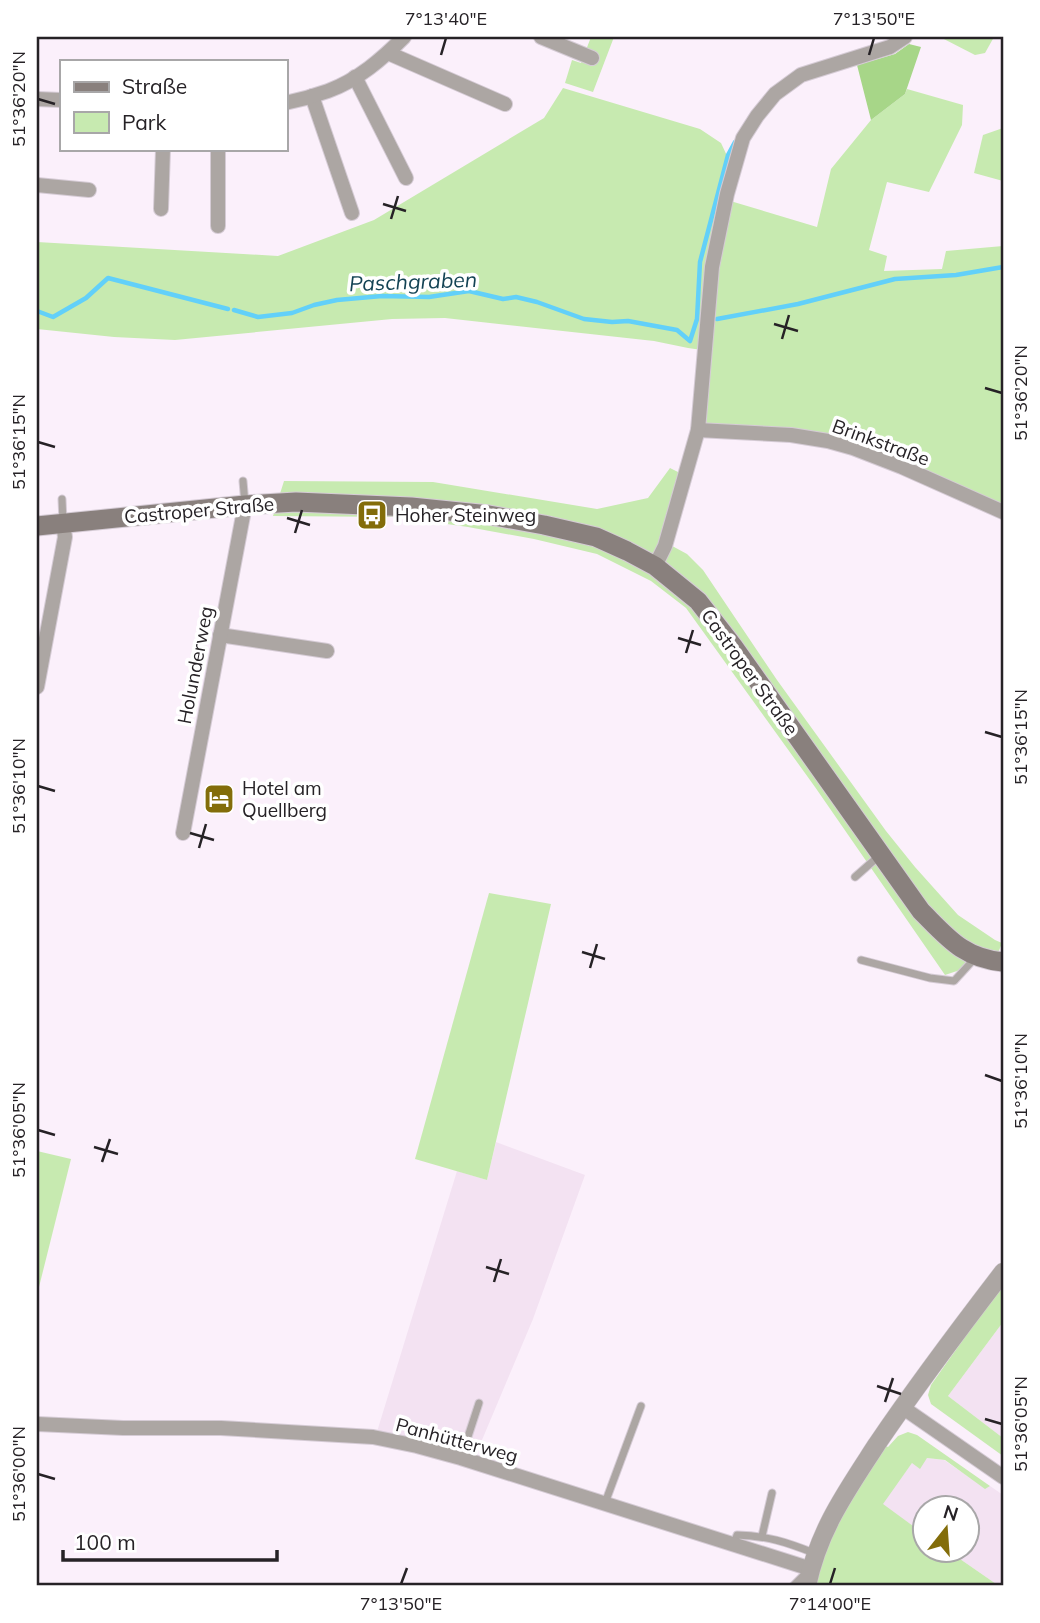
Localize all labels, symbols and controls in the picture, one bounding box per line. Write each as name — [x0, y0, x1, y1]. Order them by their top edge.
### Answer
text: 7°13'40"E — [405, 7, 487, 30]
text: 7°13'50"E — [833, 7, 915, 30]
text: 51°36'20"N — [7, 51, 30, 147]
legend — [60, 60, 287, 150]
text: Straße — [122, 73, 187, 99]
text: Park — [122, 109, 166, 135]
water label: Paschgraben — [349, 266, 477, 296]
text: 51°36'20"N — [1009, 345, 1032, 441]
text: 51°36'15"N — [7, 394, 30, 490]
street label: Brinkstraße — [829, 413, 933, 471]
street label: Castroper Straße — [123, 491, 275, 529]
bus stop icon: Hoher Steinweg — [355, 498, 389, 532]
place label: Hoher Steinweg — [395, 503, 536, 527]
street label: Holunderweg — [172, 604, 218, 726]
street label: Castroper Straße — [696, 604, 804, 740]
text: 51°36'15"N — [1009, 689, 1032, 785]
text: 51°36'10"N — [7, 738, 30, 834]
place label: Hotel am Quellberg — [242, 776, 327, 822]
hotel icon: Hotel am Quellberg — [202, 782, 236, 816]
text: 51°36'10"N — [1009, 1033, 1032, 1129]
text: 51°36'05"N — [7, 1082, 30, 1178]
text: 51°36'05"N — [1009, 1376, 1032, 1472]
street label: Panhütterweg — [393, 1412, 521, 1468]
text: 51°36'00"N — [7, 1426, 30, 1522]
north arrow — [911, 1494, 981, 1564]
text: N — [941, 1499, 961, 1526]
scale bar — [63, 1518, 276, 1562]
text: 100 m — [74, 1529, 136, 1555]
text: 7°13'50"E — [360, 1592, 442, 1615]
text: 7°14'00"E — [789, 1592, 871, 1615]

